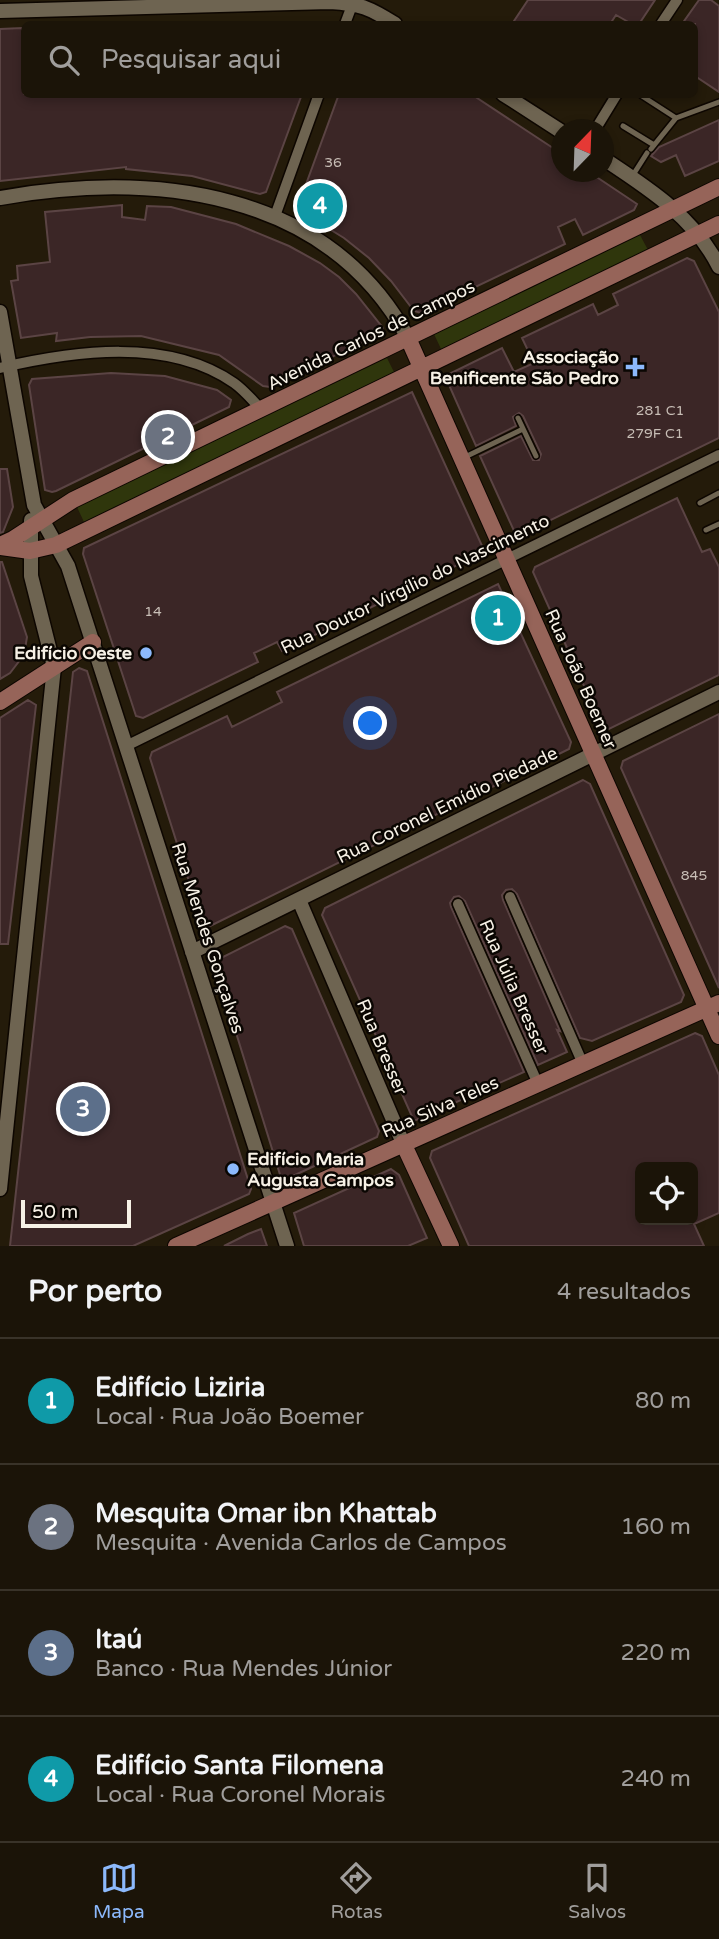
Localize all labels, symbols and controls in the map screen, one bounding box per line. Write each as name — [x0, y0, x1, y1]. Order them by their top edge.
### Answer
search box — [21, 21, 698, 98]
icon: search — [45, 41, 83, 79]
text: Pesquisar aqui — [101, 44, 281, 75]
north arrow — [551, 119, 614, 182]
house number: 36 — [324, 154, 342, 171]
pin: 4 — [297, 180, 343, 232]
street label: Avenida Carlos de Campos — [263, 275, 479, 395]
place label: Associação Benificente São Pedro — [430, 346, 619, 389]
marker: Associação Benificente São Pedro — [625, 357, 645, 377]
house number: 281 C1 — [636, 402, 684, 419]
pin: 2 — [145, 411, 191, 463]
house number: 279F C1 — [626, 425, 684, 442]
street label: Rua Doutor Virgílio do Nascimento — [277, 509, 553, 659]
pin: 1 — [475, 592, 521, 644]
house number: 14 — [144, 603, 162, 620]
street label: Rua João Boemer — [540, 606, 622, 752]
place label: Edifício Oeste — [14, 642, 132, 664]
marker: Edifício Oeste — [138, 645, 154, 661]
your location — [353, 706, 387, 740]
street label: Rua Coronel Emídio Piedade — [333, 742, 561, 868]
street label: Rua Mendes Gonçalves — [167, 840, 249, 1036]
house number: 845 — [681, 867, 707, 884]
street label: Rua Júlia Bresser — [474, 916, 554, 1058]
street label: Rua Bresser — [352, 996, 412, 1098]
street label: Rua Silva Teles — [378, 1071, 502, 1143]
pin: 3 — [60, 1083, 106, 1135]
place label: Edifício Maria Augusta Campos — [247, 1148, 394, 1191]
marker: Edifício Maria Augusta Campos — [225, 1161, 241, 1177]
map controls — [635, 1162, 698, 1225]
button: locate — [635, 1162, 698, 1225]
scale bar — [21, 1197, 131, 1229]
text: 50 m — [32, 1201, 78, 1223]
text: Por perto — [28, 1273, 162, 1310]
text: 4 resultados — [557, 1278, 691, 1306]
text: Edifício Liziria — [95, 1372, 265, 1403]
text: 1 — [44, 1387, 58, 1415]
text: 80 m — [635, 1387, 691, 1415]
text: Local · Rua João Boemer — [95, 1403, 364, 1431]
text: Mesquita Omar ibn Khattab — [95, 1498, 437, 1529]
text: 2 — [44, 1513, 58, 1541]
text: 160 m — [621, 1513, 691, 1541]
text: Mesquita · Avenida Carlos de Campos — [95, 1529, 507, 1557]
text: Itaú — [95, 1624, 142, 1655]
text: 3 — [44, 1639, 58, 1667]
text: 220 m — [621, 1639, 691, 1667]
text: Banco · Rua Mendes Júnior — [95, 1655, 392, 1683]
text: Edifício Santa Filomena — [95, 1750, 384, 1781]
text: 4 — [44, 1765, 58, 1793]
text: 240 m — [621, 1765, 691, 1793]
text: Local · Rua Coronel Morais — [95, 1781, 386, 1809]
tab: Mapa — [93, 1859, 145, 1923]
tab: Rotas — [330, 1859, 383, 1923]
tab: Salvos — [568, 1859, 626, 1923]

